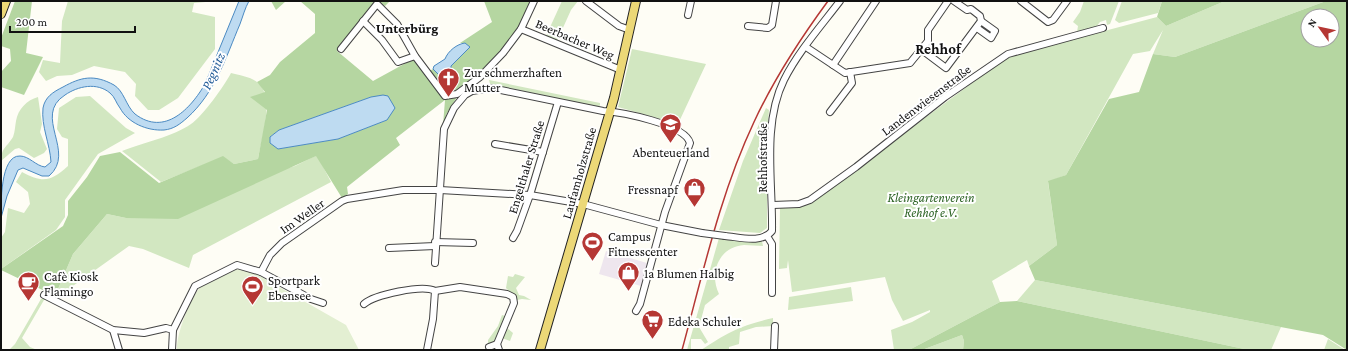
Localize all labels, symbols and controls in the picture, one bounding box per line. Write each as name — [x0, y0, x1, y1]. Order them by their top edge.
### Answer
scale bar — [10, 8, 135, 34]
north arrow — [1300, 8, 1340, 48]
text: 200 m — [16, 15, 48, 29]
street label: Beerbacher Weg — [533, 16, 617, 63]
text: N — [1305, 16, 1319, 29]
district label: Unterbürg — [376, 20, 438, 36]
district label: Rehhof — [915, 41, 962, 57]
water label: Pegnitz — [198, 49, 228, 92]
street label: Landenwiesenstraße — [878, 61, 974, 139]
place label: Zur schmerzhaften Mutter — [464, 65, 562, 95]
church icon: Zur schmerzhaften Mutter — [435, 66, 461, 99]
school or university icon: Abenteuerland — [658, 111, 684, 144]
street label: Engelthaler Straße — [505, 118, 547, 215]
street label: Rehhofstraße — [755, 123, 770, 193]
street label: Laufamholzstraße — [559, 125, 599, 221]
place label: Abenteuerland — [632, 145, 710, 160]
shop icon: Fressnapf — [681, 176, 707, 209]
place label: Fressnapf — [628, 182, 679, 197]
park label: Kleingartenverein Rehhof e.V. — [887, 190, 975, 220]
street label: Im Weller — [277, 195, 328, 237]
place label: Campus Fitnesscenter — [608, 229, 678, 259]
sports icon: Campus Fitnesscenter — [580, 230, 606, 263]
shop icon: 1a Blumen Halbig — [615, 260, 641, 293]
place label: 1a Blumen Halbig — [644, 266, 735, 281]
place label: Cafè Kiosk Flamingo — [44, 269, 99, 299]
cafe icon: Cafè Kiosk Flamingo — [16, 270, 42, 303]
place label: Sportpark Ebensee — [268, 273, 321, 303]
sports icon: Sportpark Ebensee — [239, 274, 265, 307]
supermarket icon: Edeka Schuler — [639, 308, 665, 341]
place label: Edeka Schuler — [668, 314, 742, 329]

